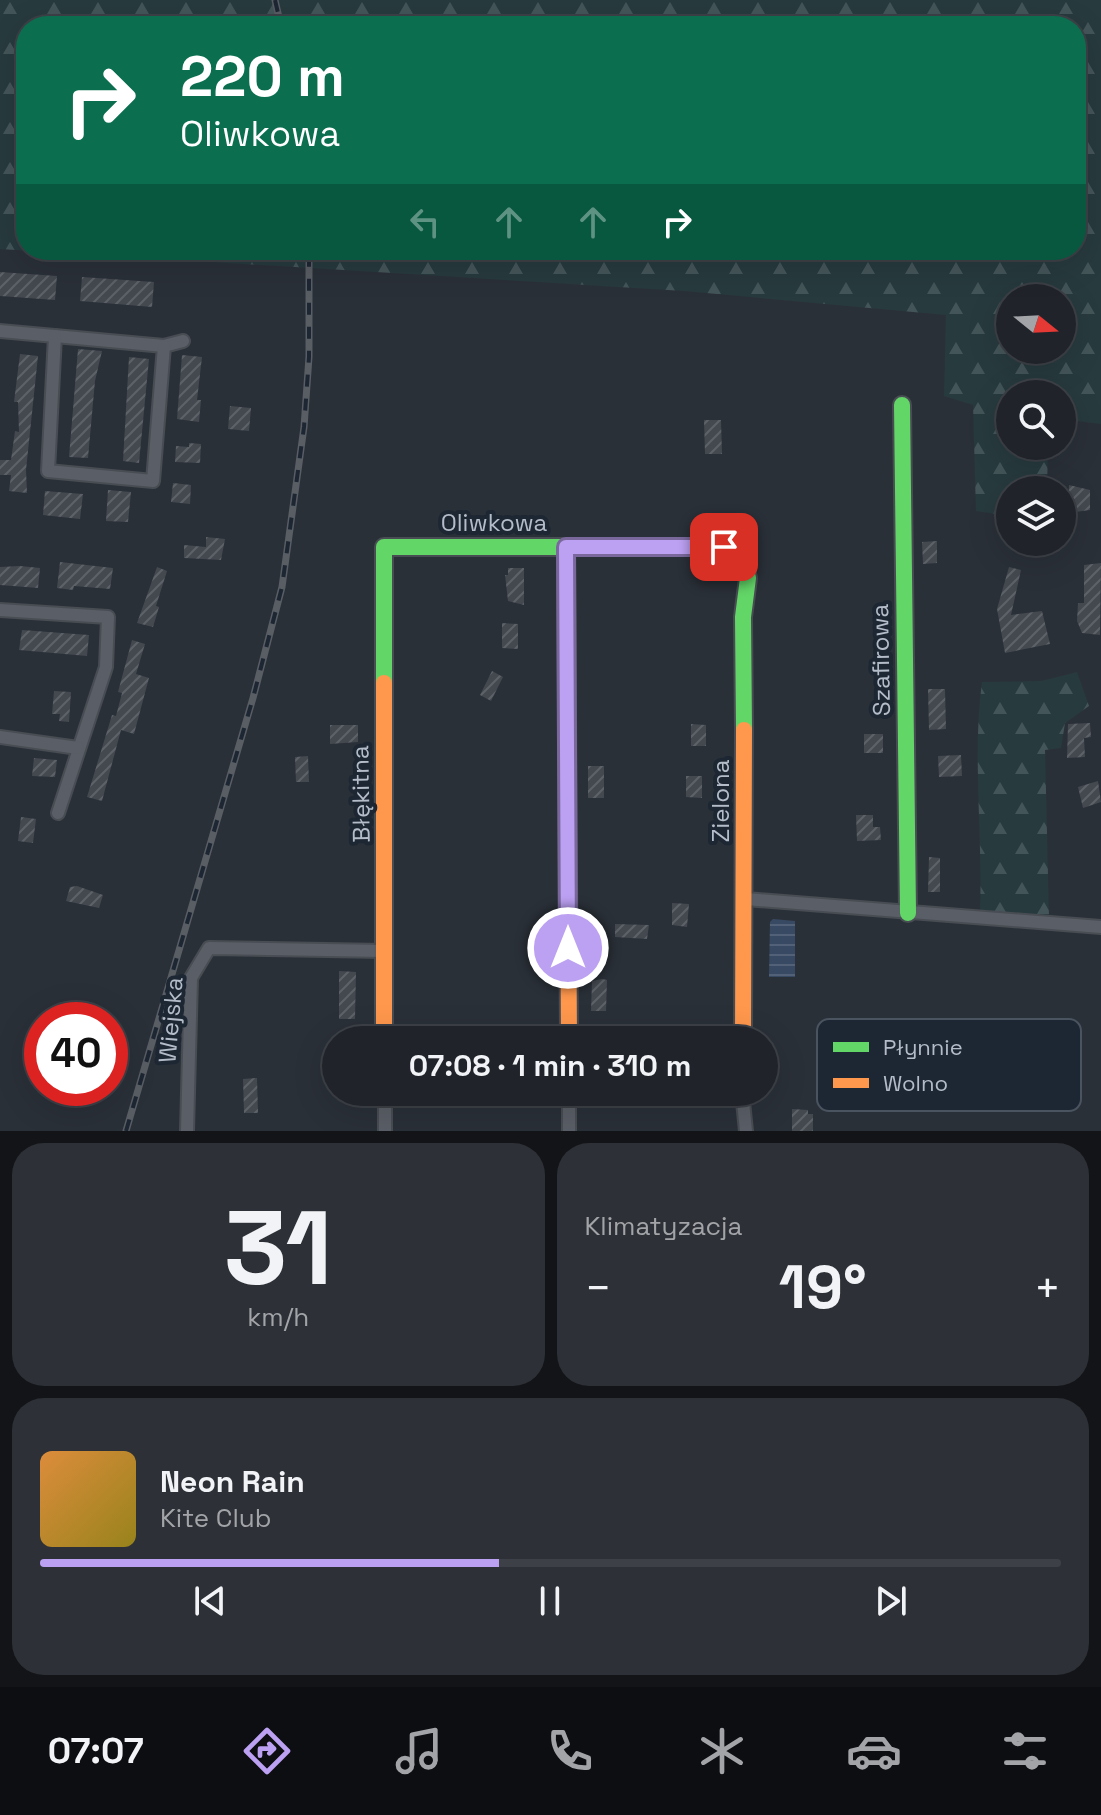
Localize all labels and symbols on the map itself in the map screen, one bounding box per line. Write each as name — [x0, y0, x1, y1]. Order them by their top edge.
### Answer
north arrow — [996, 284, 1076, 364]
street label: Oliwkowa — [441, 507, 548, 538]
pin — [690, 513, 758, 581]
street label: Szafirowa — [864, 603, 897, 716]
street label: Błękitna — [344, 745, 377, 843]
street label: Zielona — [705, 759, 736, 843]
position arrow — [526, 906, 610, 990]
street label: Wiejska — [151, 976, 190, 1064]
speed limit sign: 40 — [24, 1002, 128, 1106]
legend — [817, 1019, 1081, 1111]
text: Płynnie — [883, 1033, 963, 1061]
text: Wolno — [883, 1069, 948, 1097]

